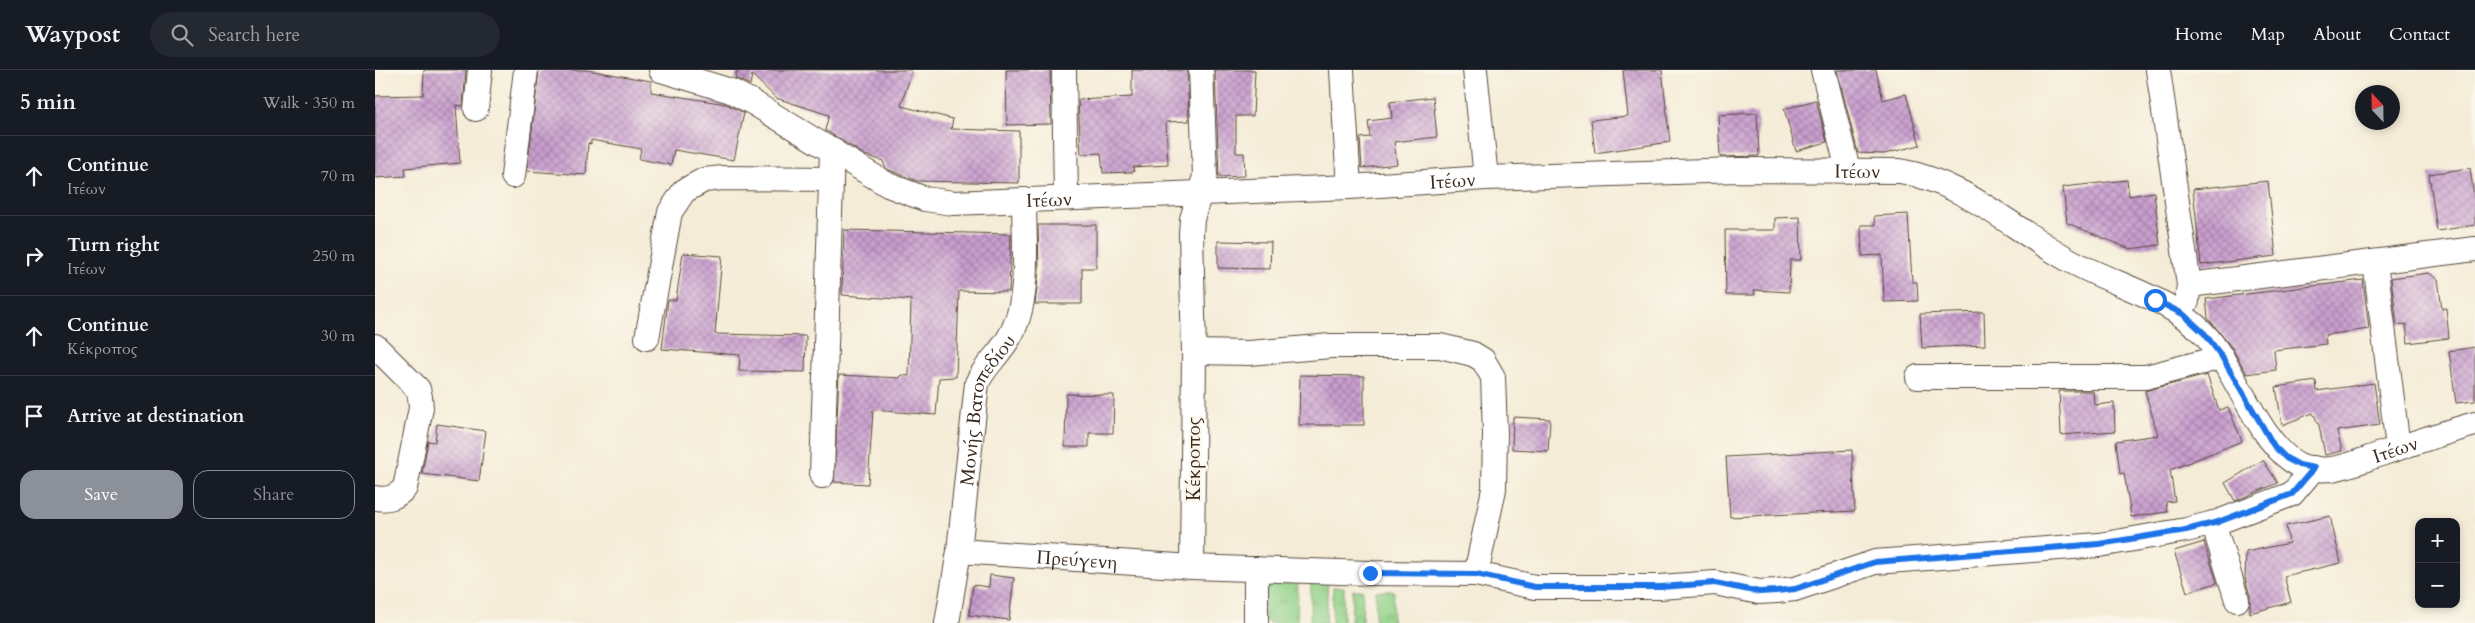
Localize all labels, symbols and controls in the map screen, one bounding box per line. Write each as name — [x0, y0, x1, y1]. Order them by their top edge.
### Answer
search box — [150, 12, 500, 57]
text: Waypost — [25, 18, 120, 51]
icon: search — [168, 21, 196, 49]
text: Search here — [208, 22, 300, 48]
text: Home — [2175, 22, 2223, 47]
text: Map — [2251, 22, 2285, 47]
text: About — [2313, 22, 2361, 47]
text: Contact — [2389, 22, 2450, 47]
north arrow — [2355, 85, 2400, 130]
text: 5 min — [20, 88, 76, 117]
text: Walk · 350 m — [263, 92, 355, 114]
text: Continue — [67, 152, 149, 178]
street label: Ιτέων — [1834, 159, 1880, 185]
icon: ahead — [20, 162, 48, 190]
text: 70 m — [321, 165, 355, 187]
street label: Ιτέων — [1429, 167, 1476, 196]
text: Ιτέων — [67, 178, 106, 200]
street label: Ιτέων — [1025, 186, 1073, 214]
text: Turn right — [67, 232, 159, 258]
icon: right — [20, 242, 48, 270]
text: 250 m — [313, 245, 355, 267]
text: Ιτέων — [67, 258, 106, 280]
route start — [2144, 289, 2167, 312]
text: Continue — [67, 312, 149, 338]
icon: ahead — [20, 322, 48, 350]
text: 30 m — [321, 325, 355, 347]
street label: Μονής Βατοπεδίου — [954, 330, 1022, 487]
text: Κέκροπος — [67, 338, 138, 360]
icon: arrive — [20, 402, 48, 430]
text: Arrive at destination — [67, 403, 244, 429]
street label: Κέκροπος — [1181, 417, 1207, 501]
street label: Ιτέων — [2369, 430, 2421, 470]
button: Save — [20, 470, 183, 519]
button: Share — [193, 470, 355, 519]
map controls — [2415, 518, 2460, 608]
button: + — [2415, 518, 2460, 563]
street label: Πρεύγενη — [1035, 544, 1118, 576]
route end — [1359, 562, 1382, 585]
button: − — [2415, 563, 2460, 608]

